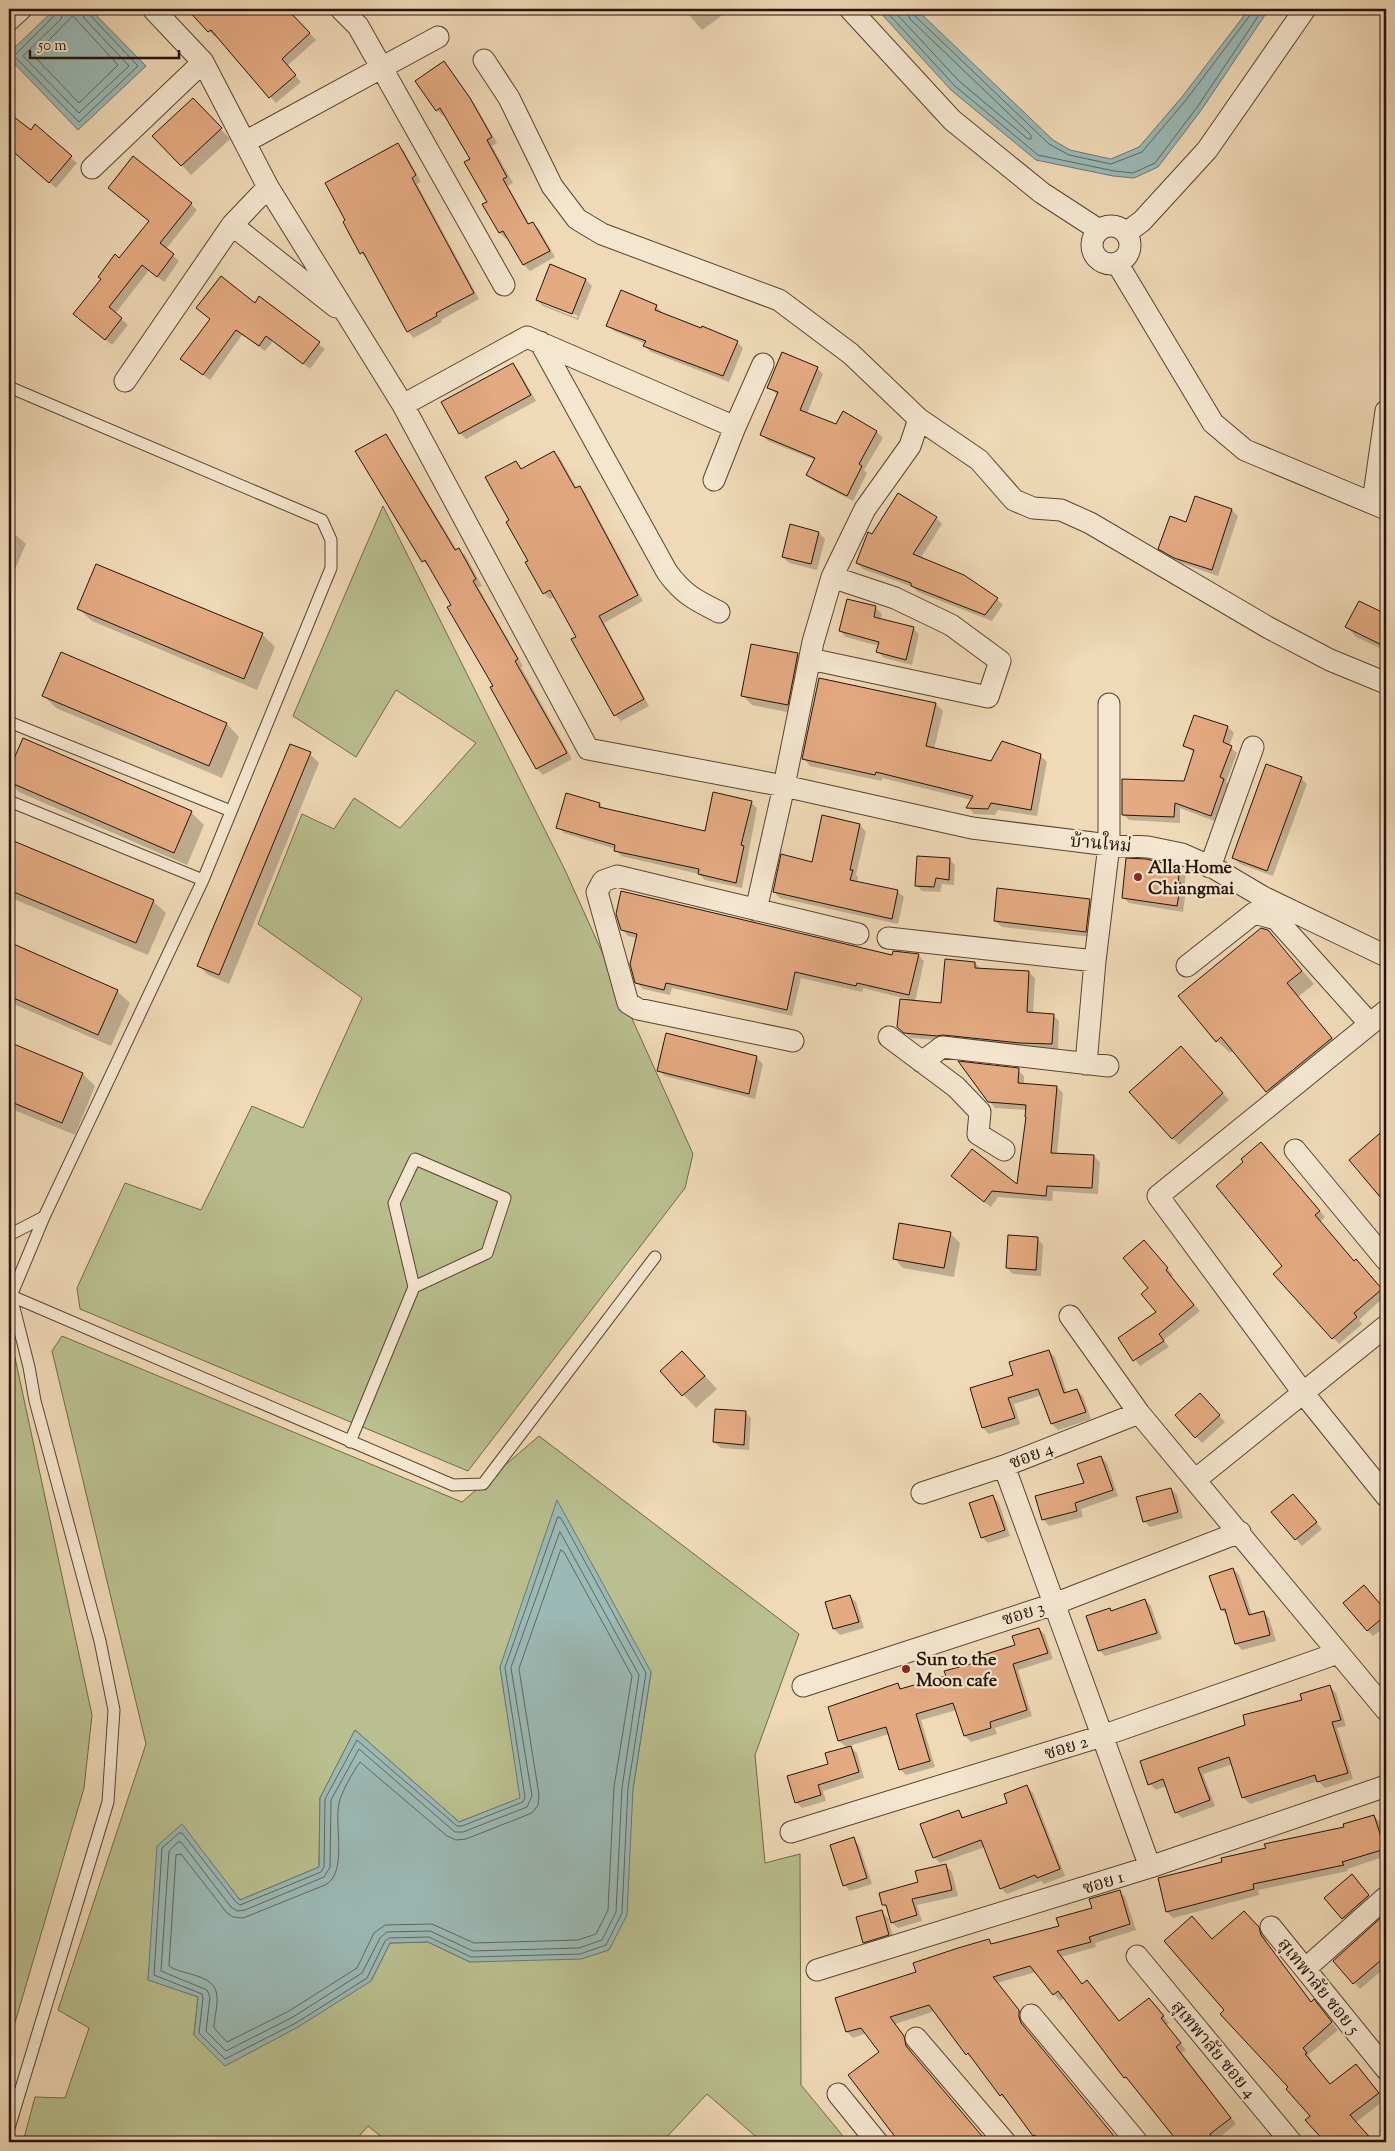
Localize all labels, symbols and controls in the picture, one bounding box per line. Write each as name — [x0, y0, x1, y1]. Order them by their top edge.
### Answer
scale bar — [30, 28, 179, 60]
text: 50 m — [37, 36, 67, 57]
street label: บ้านใหม่ — [1069, 828, 1133, 861]
place label: Alla Home Chiangmai — [1148, 856, 1235, 903]
marker: Alla Home Chiangmai — [1132, 871, 1144, 883]
street label: ซอย 4 — [1006, 1437, 1057, 1477]
street label: ซอย 3 — [999, 1596, 1048, 1634]
place label: Sun to the Moon cafe — [916, 1648, 998, 1695]
marker: Sun to the Moon cafe — [900, 1663, 912, 1675]
street label: ซอย 2 — [1042, 1730, 1092, 1768]
street label: ซอย 1 — [1080, 1865, 1128, 1903]
street label: สุเทพาลัย ซอย 5 — [1270, 1933, 1365, 2041]
street label: สุเทพาลัย ซอย 4 — [1164, 1996, 1261, 2105]

